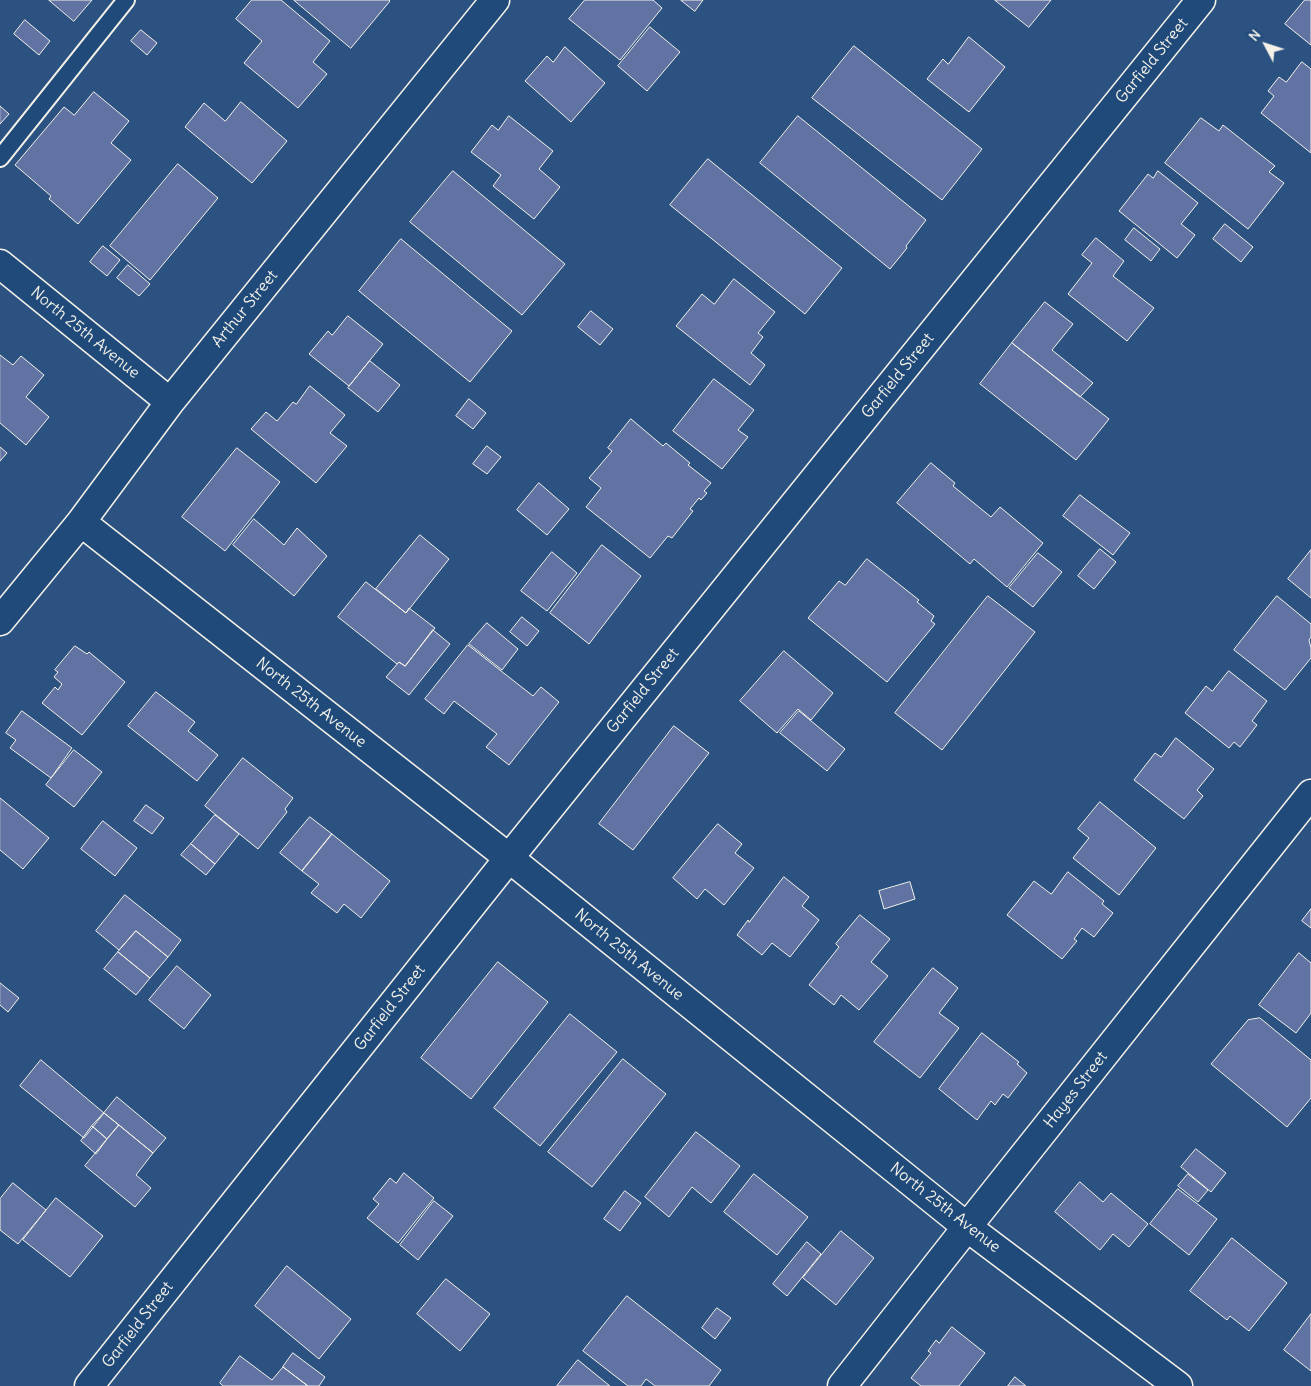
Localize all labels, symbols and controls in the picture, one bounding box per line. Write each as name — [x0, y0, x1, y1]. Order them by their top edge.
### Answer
street label: Garfield Street — [1112, 14, 1192, 108]
north arrow — [1241, 20, 1291, 70]
text: N — [1245, 26, 1265, 45]
street label: Arthur Street — [208, 267, 282, 351]
street label: North 25th Avenue — [27, 283, 143, 383]
street label: Garfield Street — [858, 329, 938, 423]
street label: Garfield Street — [603, 644, 683, 738]
street label: North 25th Avenue — [252, 654, 370, 752]
street label: North 25th Avenue — [571, 905, 687, 1005]
street label: Garfield Street — [350, 961, 430, 1055]
street label: Hayes Street — [1040, 1048, 1112, 1132]
street label: North 25th Avenue — [886, 1159, 1004, 1257]
street label: Garfield Street — [98, 1278, 178, 1372]

